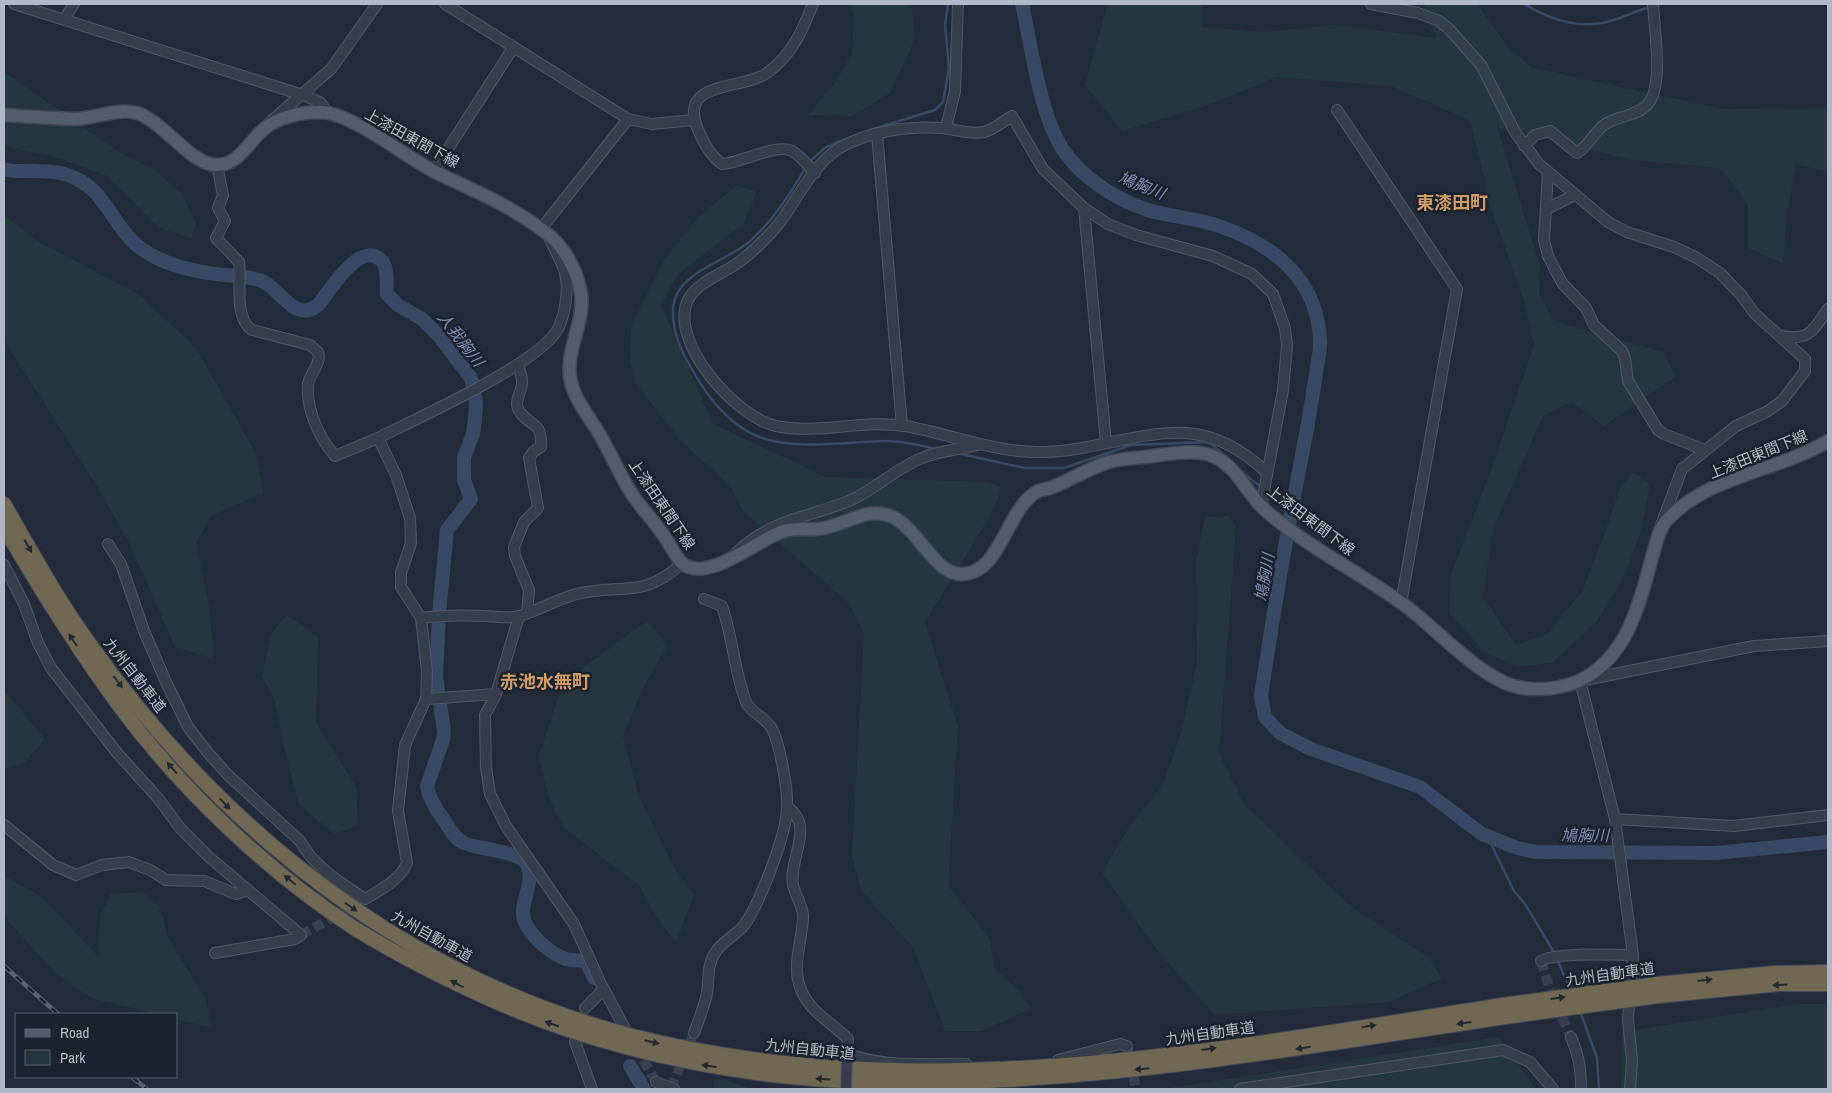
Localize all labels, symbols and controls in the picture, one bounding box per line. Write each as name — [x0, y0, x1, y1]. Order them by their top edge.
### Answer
street label: 上漆田東間下線 — [361, 103, 463, 173]
water label: 鳩胸川 — [1116, 166, 1170, 205]
district label: 東漆田町 — [1416, 190, 1488, 215]
water label: 人我胸川 — [433, 307, 491, 373]
street label: 上漆田東間下線 — [1705, 425, 1811, 483]
street label: 上漆田東間下線 — [624, 455, 700, 553]
street label: 上漆田東間下線 — [1263, 480, 1359, 560]
one-way arrow — [24, 540, 33, 553]
water label: 鳩胸川 — [1249, 549, 1279, 603]
one-way arrow — [68, 633, 78, 646]
street label: 九州自動車道 — [99, 633, 171, 717]
district label: 赤池水無町 — [500, 669, 590, 694]
one-way arrow — [113, 675, 123, 689]
one-way arrow — [167, 762, 178, 775]
one-way arrow — [219, 797, 231, 809]
water label: 鳩胸川 — [1561, 824, 1611, 846]
one-way arrow — [284, 874, 297, 885]
one-way arrow — [344, 902, 357, 912]
street label: 九州自動車道 — [388, 905, 476, 967]
street label: 九州自動車道 — [1564, 957, 1656, 991]
one-way arrow — [1697, 975, 1713, 983]
one-way arrow — [450, 980, 464, 988]
one-way arrow — [1771, 981, 1787, 989]
one-way arrow — [1550, 994, 1566, 1002]
legend — [15, 1013, 178, 1078]
street label: 九州自動車道 — [1164, 1016, 1256, 1050]
one-way arrow — [545, 1020, 560, 1027]
one-way arrow — [1456, 1020, 1472, 1028]
one-way arrow — [1362, 1021, 1378, 1029]
text: Road — [60, 1022, 89, 1043]
street label: 九州自動車道 — [764, 1034, 856, 1064]
one-way arrow — [645, 1038, 660, 1046]
one-way arrow — [1295, 1044, 1311, 1052]
one-way arrow — [1201, 1045, 1217, 1053]
text: Park — [60, 1047, 86, 1068]
one-way arrow — [701, 1062, 717, 1070]
one-way arrow — [1134, 1065, 1150, 1073]
one-way arrow — [815, 1075, 831, 1083]

